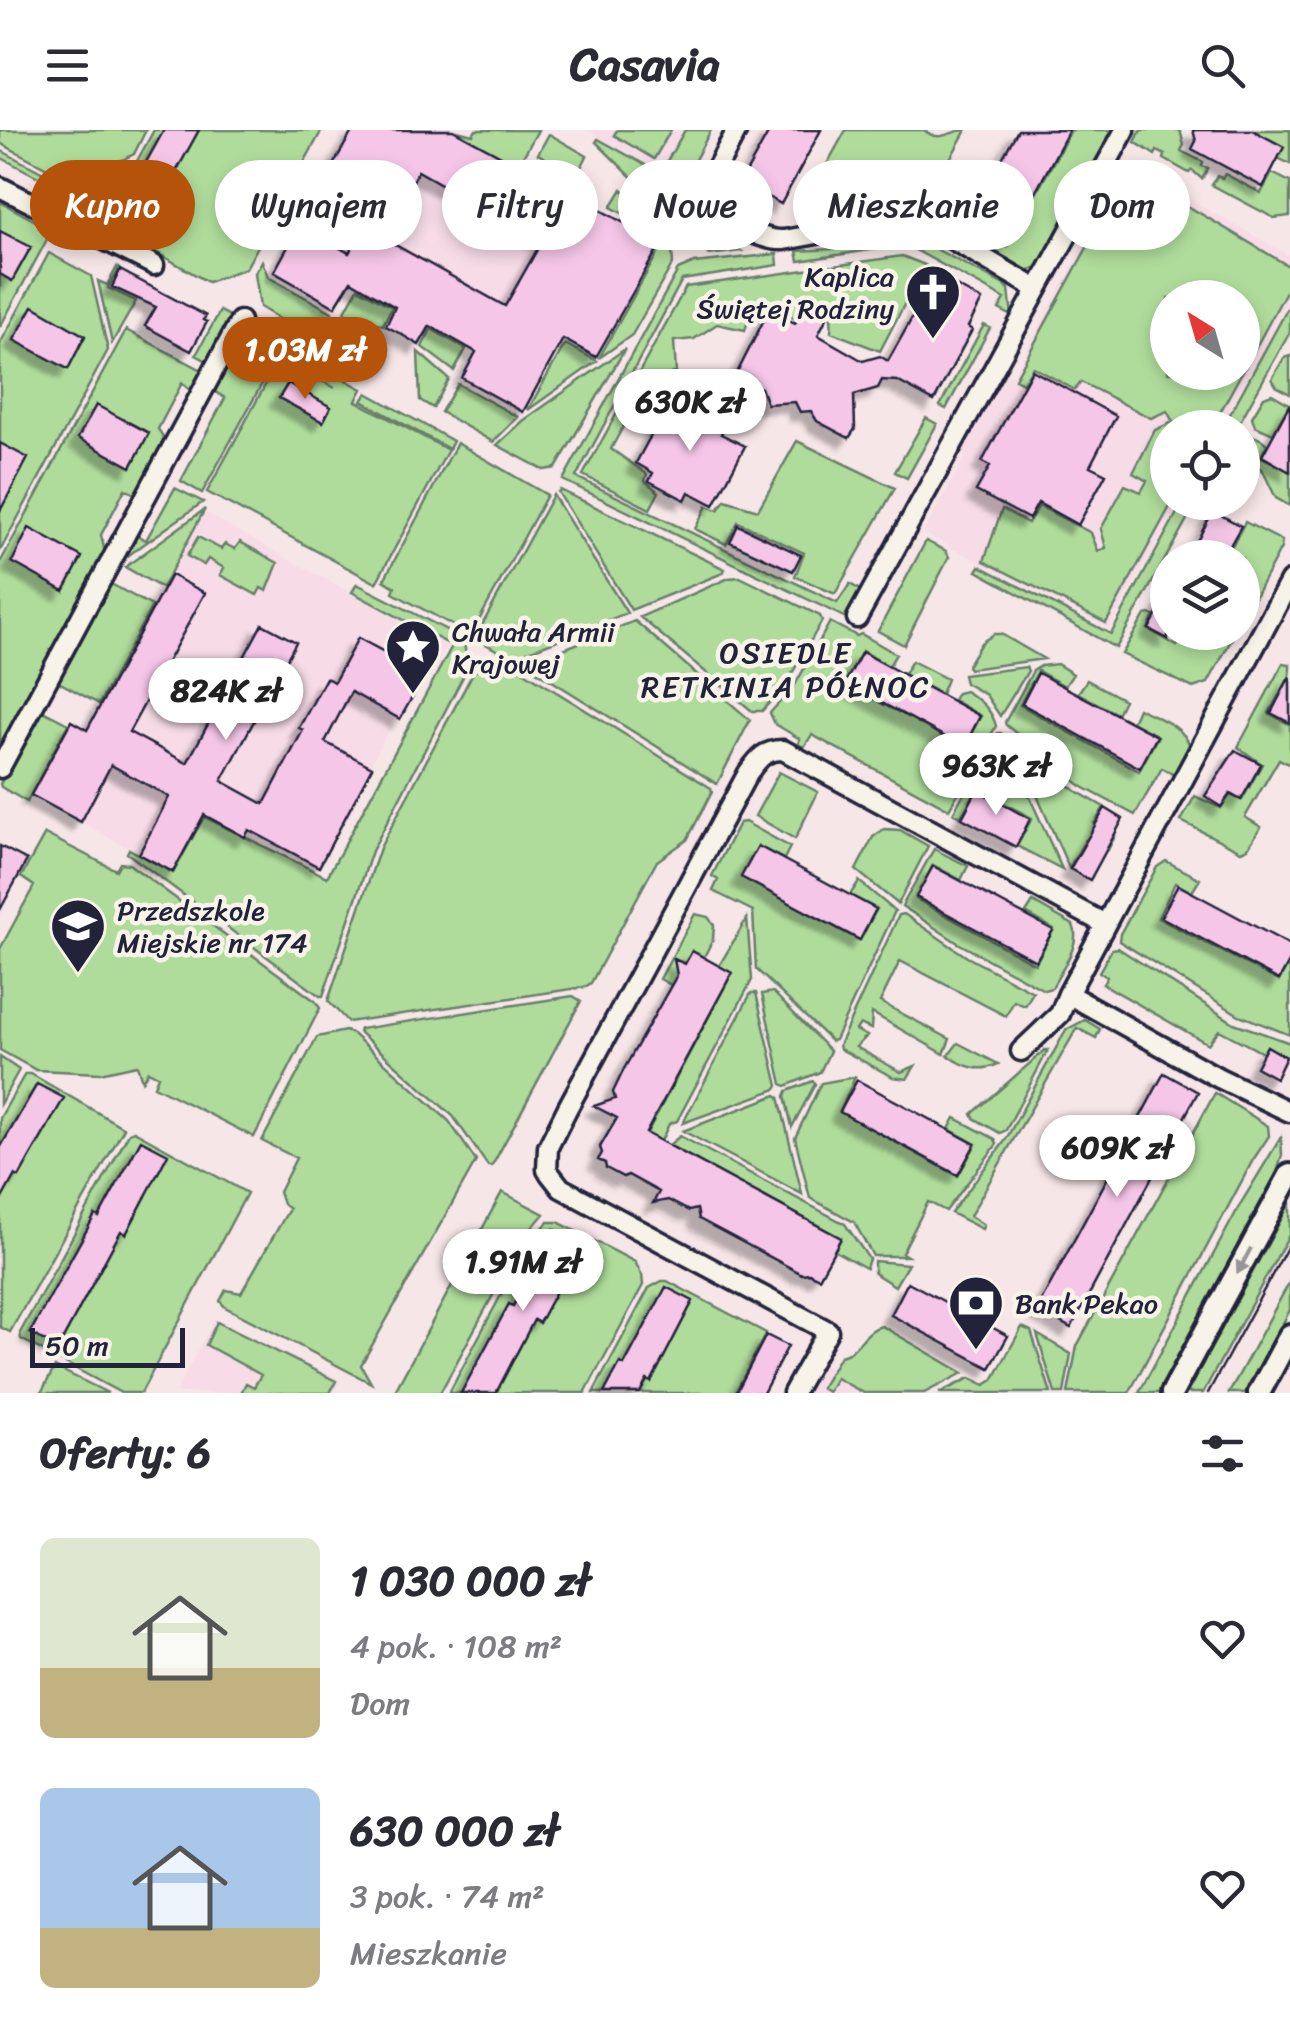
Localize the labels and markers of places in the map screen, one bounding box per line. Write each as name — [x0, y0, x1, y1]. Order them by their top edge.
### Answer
place label: Kaplica Świętej Rodziny — [696, 252, 894, 333]
church icon: Kaplica Świętej Rodziny — [903, 262, 963, 341]
pin: 1.03M zł — [202, 317, 408, 402]
pin: 630K zł — [598, 369, 782, 454]
place label: Chwała Armii Krajowej — [452, 607, 616, 688]
place icon: Chwała Armii Krajowej — [383, 617, 443, 696]
pin: 824K zł — [134, 658, 318, 743]
pin: 963K zł — [904, 733, 1088, 818]
place label: Przedszkole Miejskie nr 174 — [117, 886, 308, 967]
school or university icon: Przedszkole Miejskie nr 174 — [48, 896, 108, 975]
pin: 609K zł — [1025, 1115, 1209, 1200]
pin: 1.91M zł — [420, 1229, 626, 1314]
bank icon: Bank Pekao — [946, 1273, 1006, 1352]
place label: Bank Pekao — [1015, 1279, 1158, 1328]

